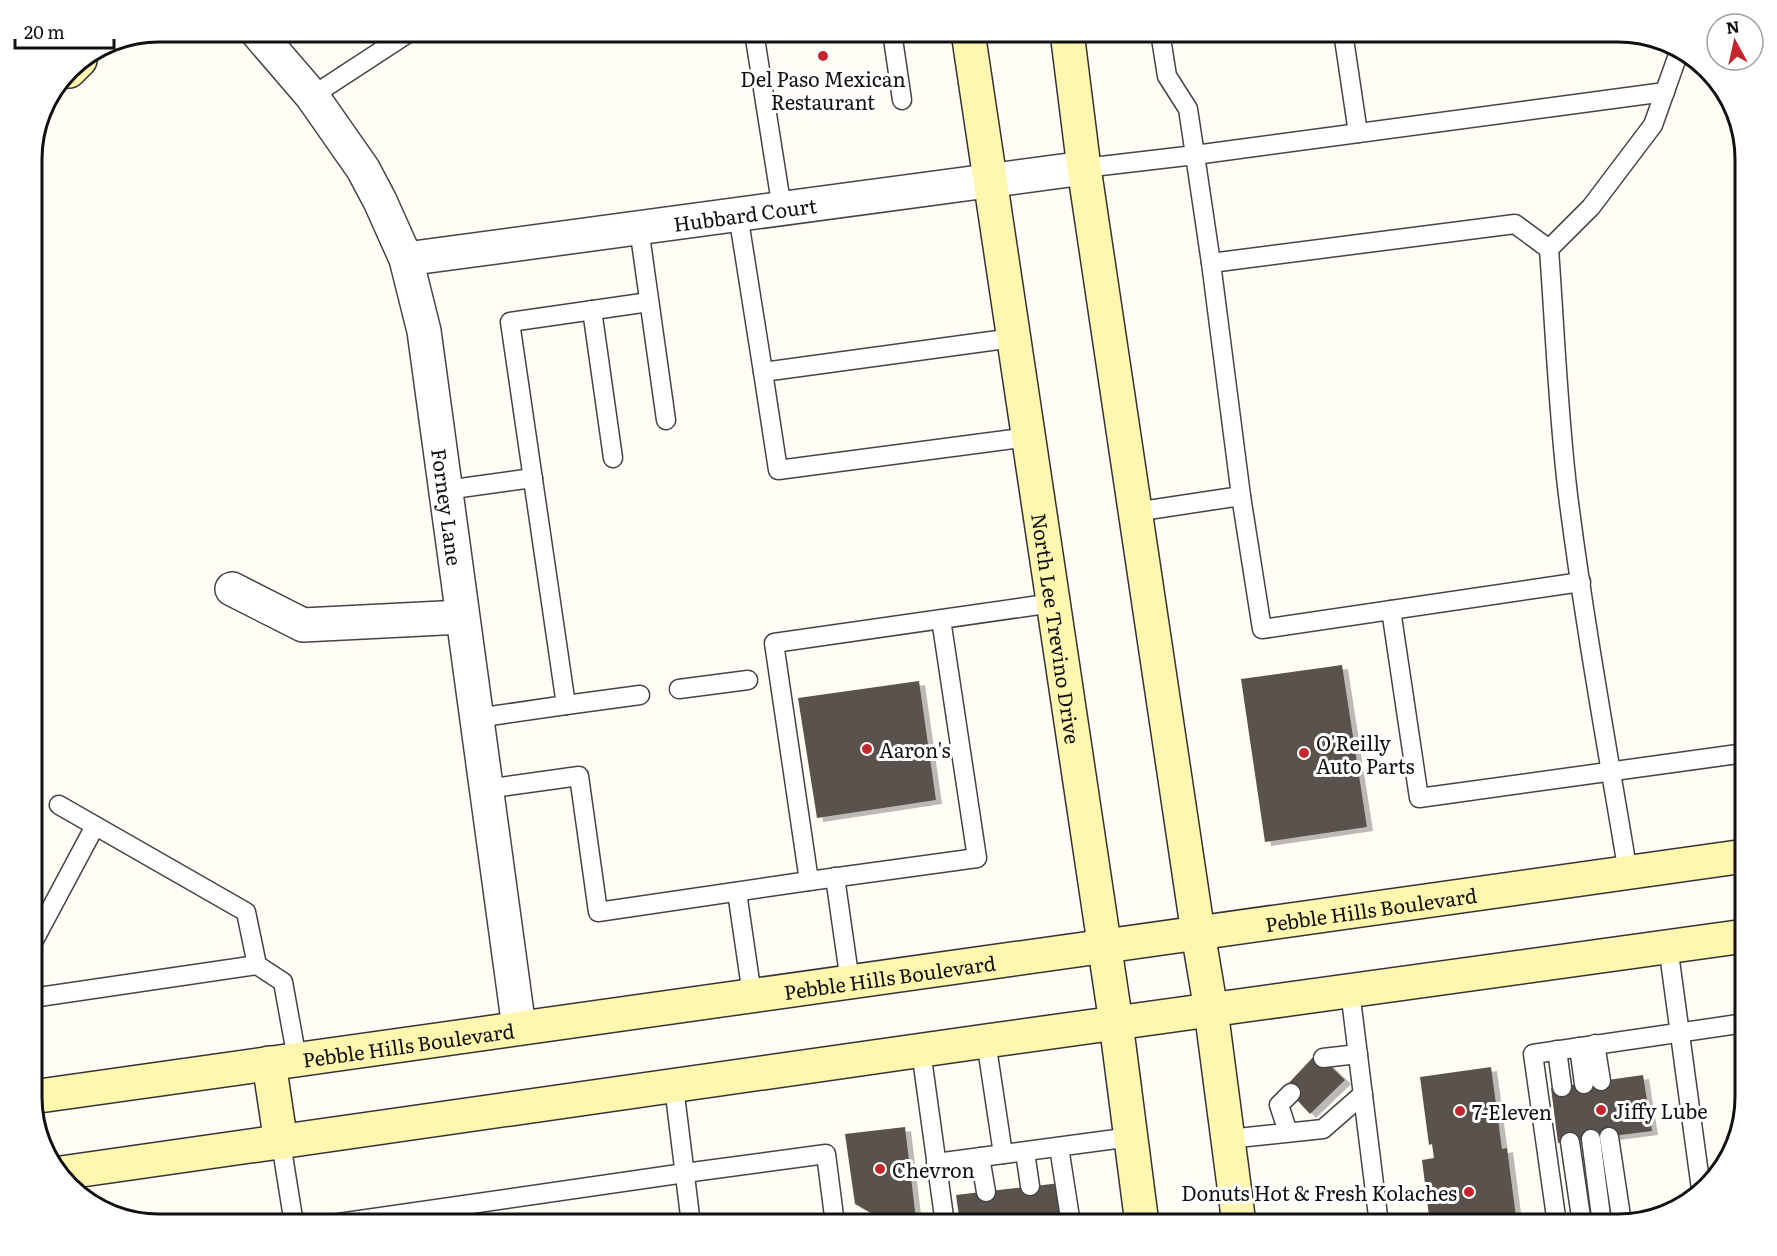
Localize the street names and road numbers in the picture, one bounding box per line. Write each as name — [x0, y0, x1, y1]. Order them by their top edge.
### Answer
street label: Hubbard Court — [671, 189, 818, 238]
street label: Forney Lane — [425, 446, 471, 567]
street label: North Lee Trevino Drive — [1025, 511, 1089, 746]
street label: Pebble Hills Boulevard — [1263, 879, 1479, 938]
street label: Pebble Hills Boulevard — [782, 947, 997, 1006]
street label: Pebble Hills Boulevard — [300, 1014, 516, 1074]

